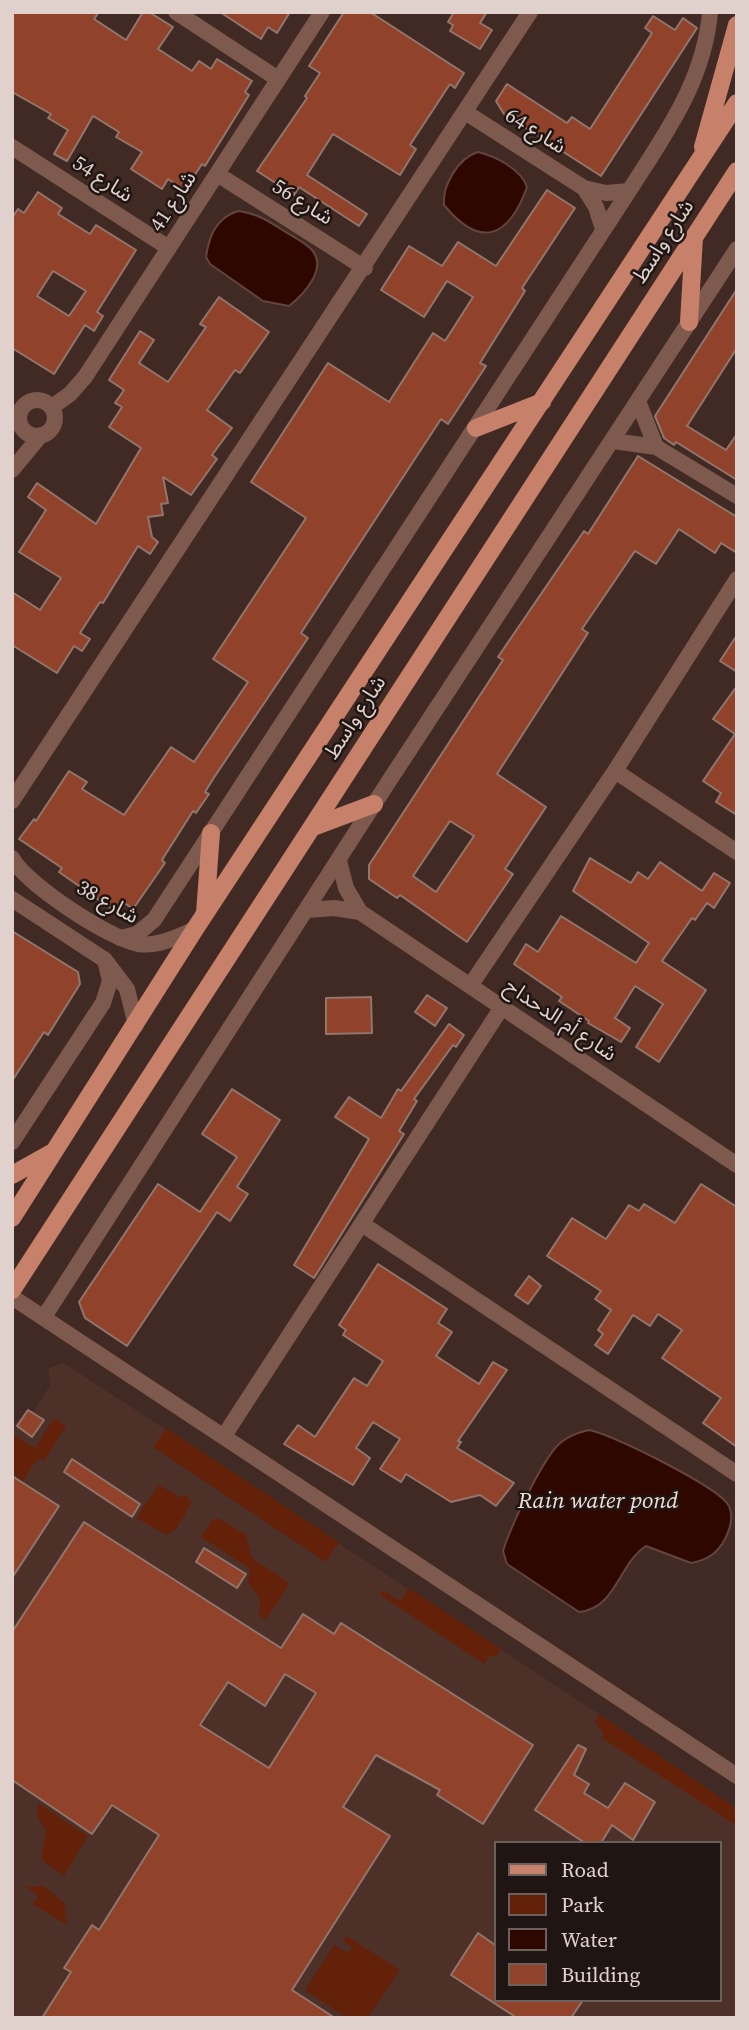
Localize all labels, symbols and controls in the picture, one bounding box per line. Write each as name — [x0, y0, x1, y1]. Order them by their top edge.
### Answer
street label: شارع 64 — [500, 104, 570, 160]
street label: شارع 54 — [67, 151, 137, 209]
street label: شارع 41 — [145, 167, 203, 237]
street label: شارع 56 — [267, 175, 337, 231]
street label: شارع واسط — [628, 196, 700, 288]
street label: شارع واسط — [320, 672, 392, 764]
street label: شارع 38 — [72, 876, 142, 930]
street label: شارع أم الدحداح — [499, 974, 621, 1068]
water label: Rain water pond — [518, 1488, 678, 1516]
legend — [494, 1841, 721, 2002]
text: Road — [561, 1855, 609, 1884]
text: Park — [561, 1890, 604, 1919]
text: Water — [561, 1925, 617, 1954]
text: Building — [561, 1960, 640, 1989]

